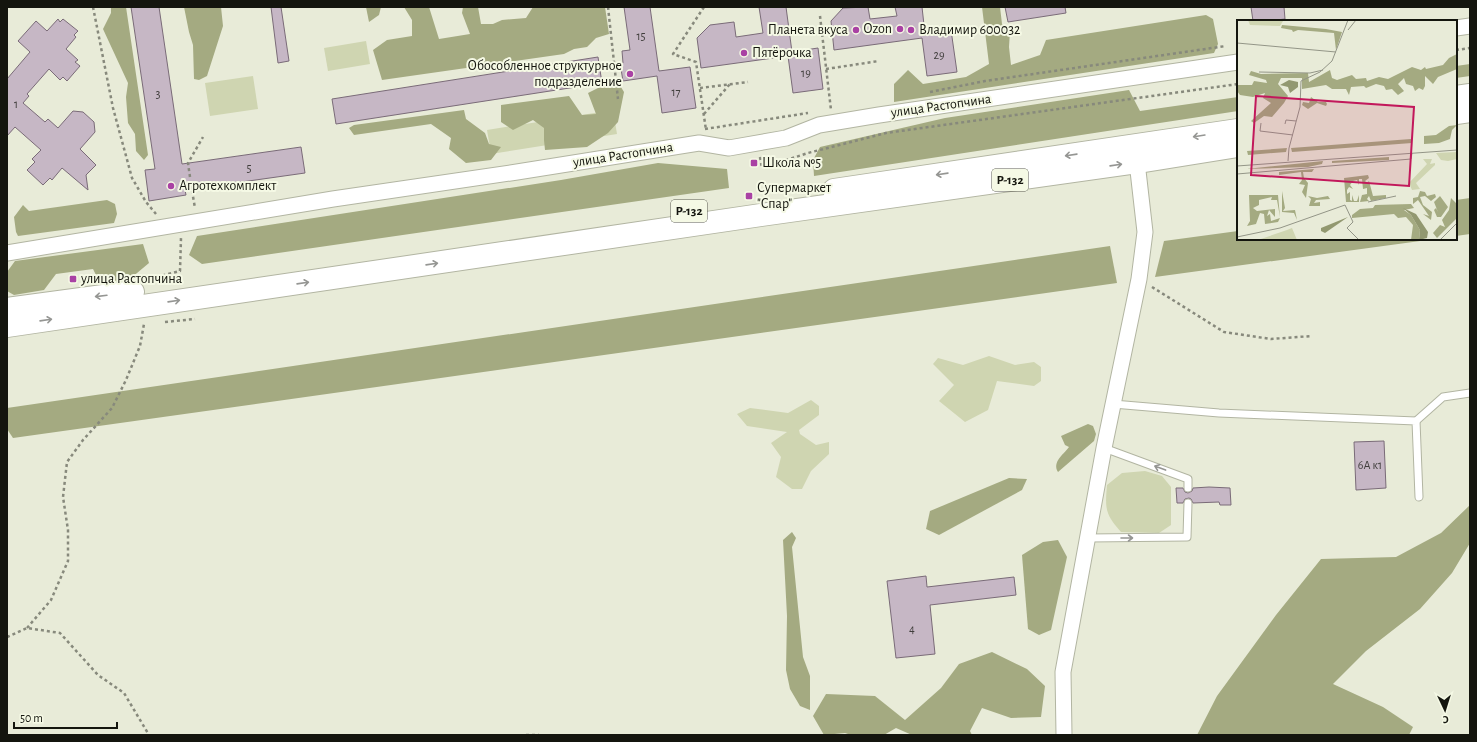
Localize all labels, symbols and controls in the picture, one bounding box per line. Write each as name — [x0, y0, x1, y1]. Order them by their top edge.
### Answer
inset map — [1237, 20, 1457, 240]
place label: Ozon — [864, 22, 892, 36]
place label: Планета вкуса — [768, 23, 849, 37]
place label: Владимир 600032 — [919, 23, 1020, 37]
marker: Ozon — [895, 24, 905, 34]
marker: Планета вкуса — [851, 25, 861, 35]
marker: Владимир 600032 — [906, 25, 916, 35]
house number: 15 — [636, 30, 646, 42]
place label: Пятёрочка — [752, 46, 812, 60]
marker: Пятёрочка — [739, 48, 749, 58]
house number: 29 — [933, 49, 945, 61]
place label: Обособленное структурное подразделение — [468, 59, 622, 89]
house number: 19 — [801, 67, 811, 79]
marker: Обособленное структурное подразделение — [625, 69, 635, 79]
house number: 17 — [671, 86, 681, 98]
house number: 3 — [156, 88, 161, 100]
street label: улица Растопчина — [889, 92, 993, 120]
house number: 1 — [14, 98, 18, 110]
one-way arrow — [1193, 132, 1206, 140]
street label: улица Растопчина — [571, 140, 675, 170]
one-way arrow — [1065, 151, 1078, 159]
place label: Школа №5 — [762, 156, 821, 170]
marker: Школа №5 — [749, 158, 759, 168]
one-way arrow — [1109, 161, 1122, 169]
house number: 5 — [246, 162, 252, 174]
road number: Р-132 — [992, 169, 1028, 191]
one-way arrow — [936, 170, 949, 178]
place label: Агротехкомплект — [179, 179, 277, 193]
marker: Агротехкомплект — [166, 181, 176, 191]
place label: Супермаркет "Спар" — [757, 181, 832, 211]
marker: Супермаркет "Спар" — [744, 191, 754, 201]
road number: Р-132 — [671, 200, 707, 222]
one-way arrow — [425, 260, 438, 268]
place label: улица Растопчина — [80, 272, 183, 286]
marker: улица Растопчина — [68, 274, 78, 284]
one-way arrow — [296, 279, 309, 287]
one-way arrow — [95, 292, 108, 300]
one-way arrow — [167, 297, 180, 305]
one-way arrow — [39, 316, 52, 324]
house number: 6А к1 — [1358, 459, 1382, 471]
one-way arrow — [1154, 464, 1166, 472]
one-way arrow — [1120, 534, 1133, 542]
house number: 4 — [909, 623, 915, 635]
north arrow — [1425, 690, 1465, 730]
scale bar — [14, 704, 117, 730]
text: 50 m — [20, 712, 43, 724]
text: С — [1442, 714, 1449, 725]

